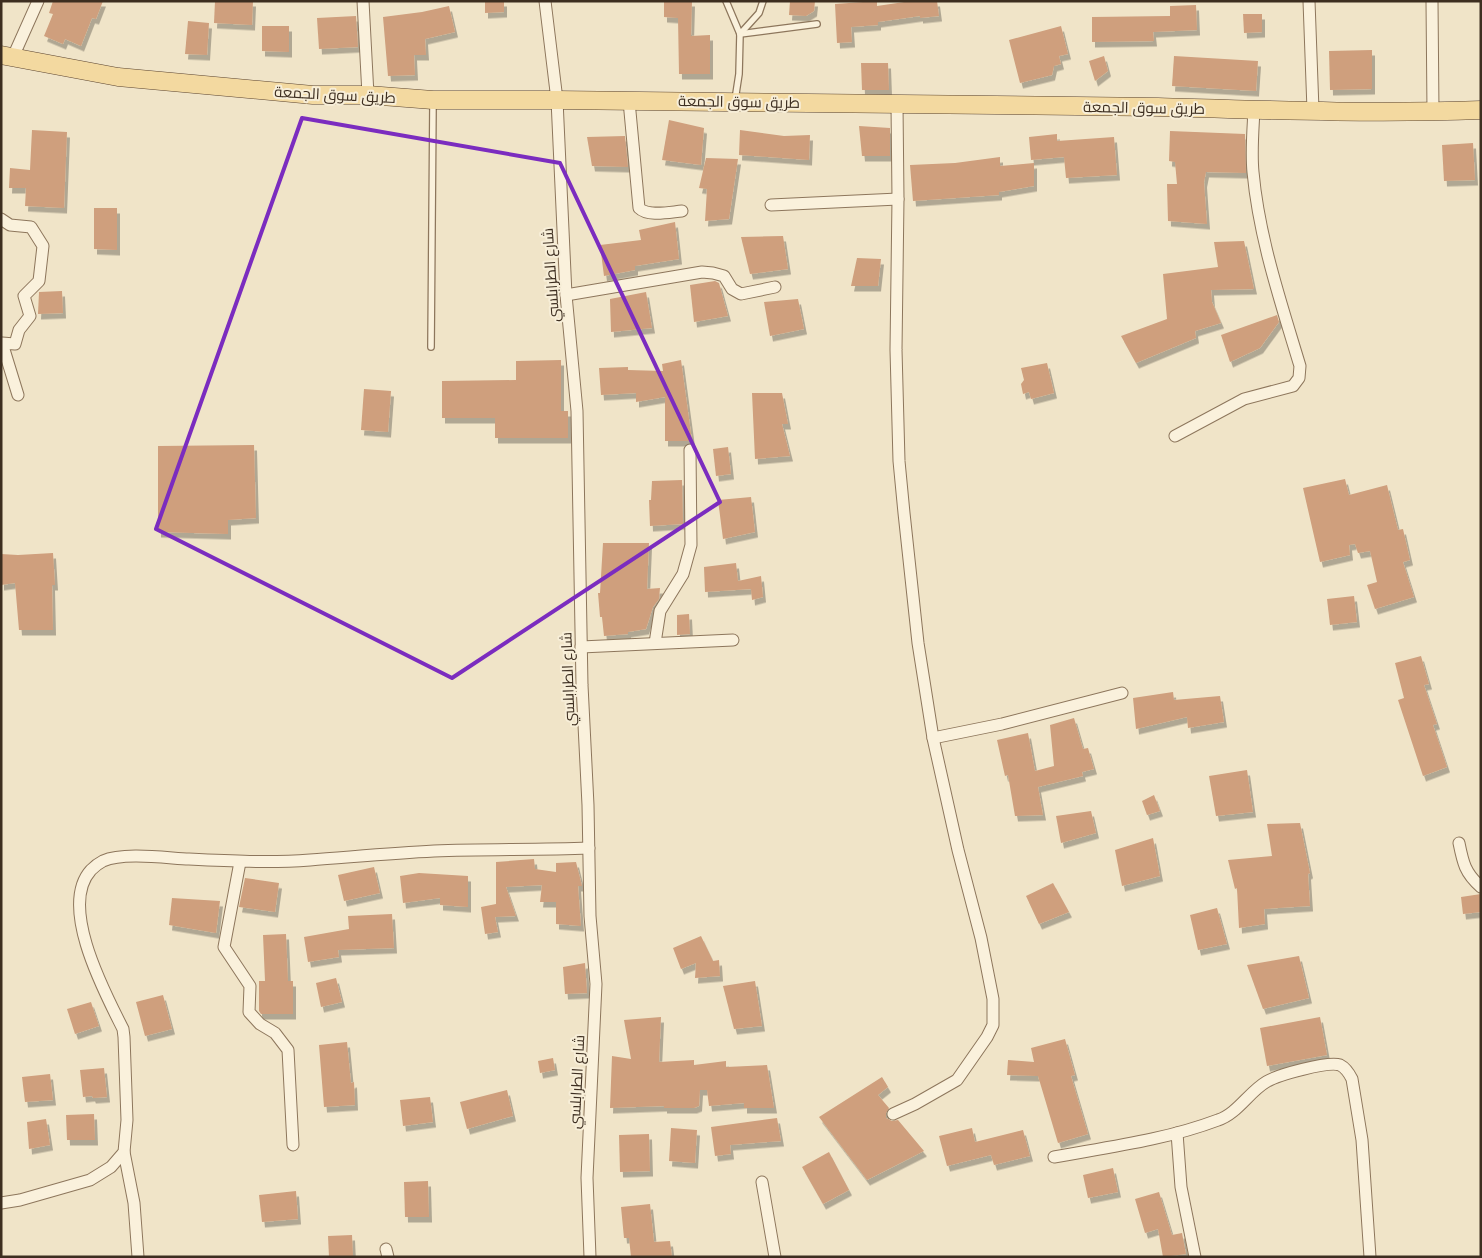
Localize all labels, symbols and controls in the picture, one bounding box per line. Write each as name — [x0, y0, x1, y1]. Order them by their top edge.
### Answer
street label: طريق سوق الجمعة — [274, 82, 396, 108]
street label: طريق سوق الجمعة — [678, 91, 800, 113]
street label: طريق سوق الجمعة — [1083, 97, 1205, 119]
street label: شارع الطرابلسي — [538, 227, 566, 323]
street label: شارع الطرابلسي — [556, 631, 582, 726]
street label: شارع الطرابلسي — [565, 1034, 591, 1130]

